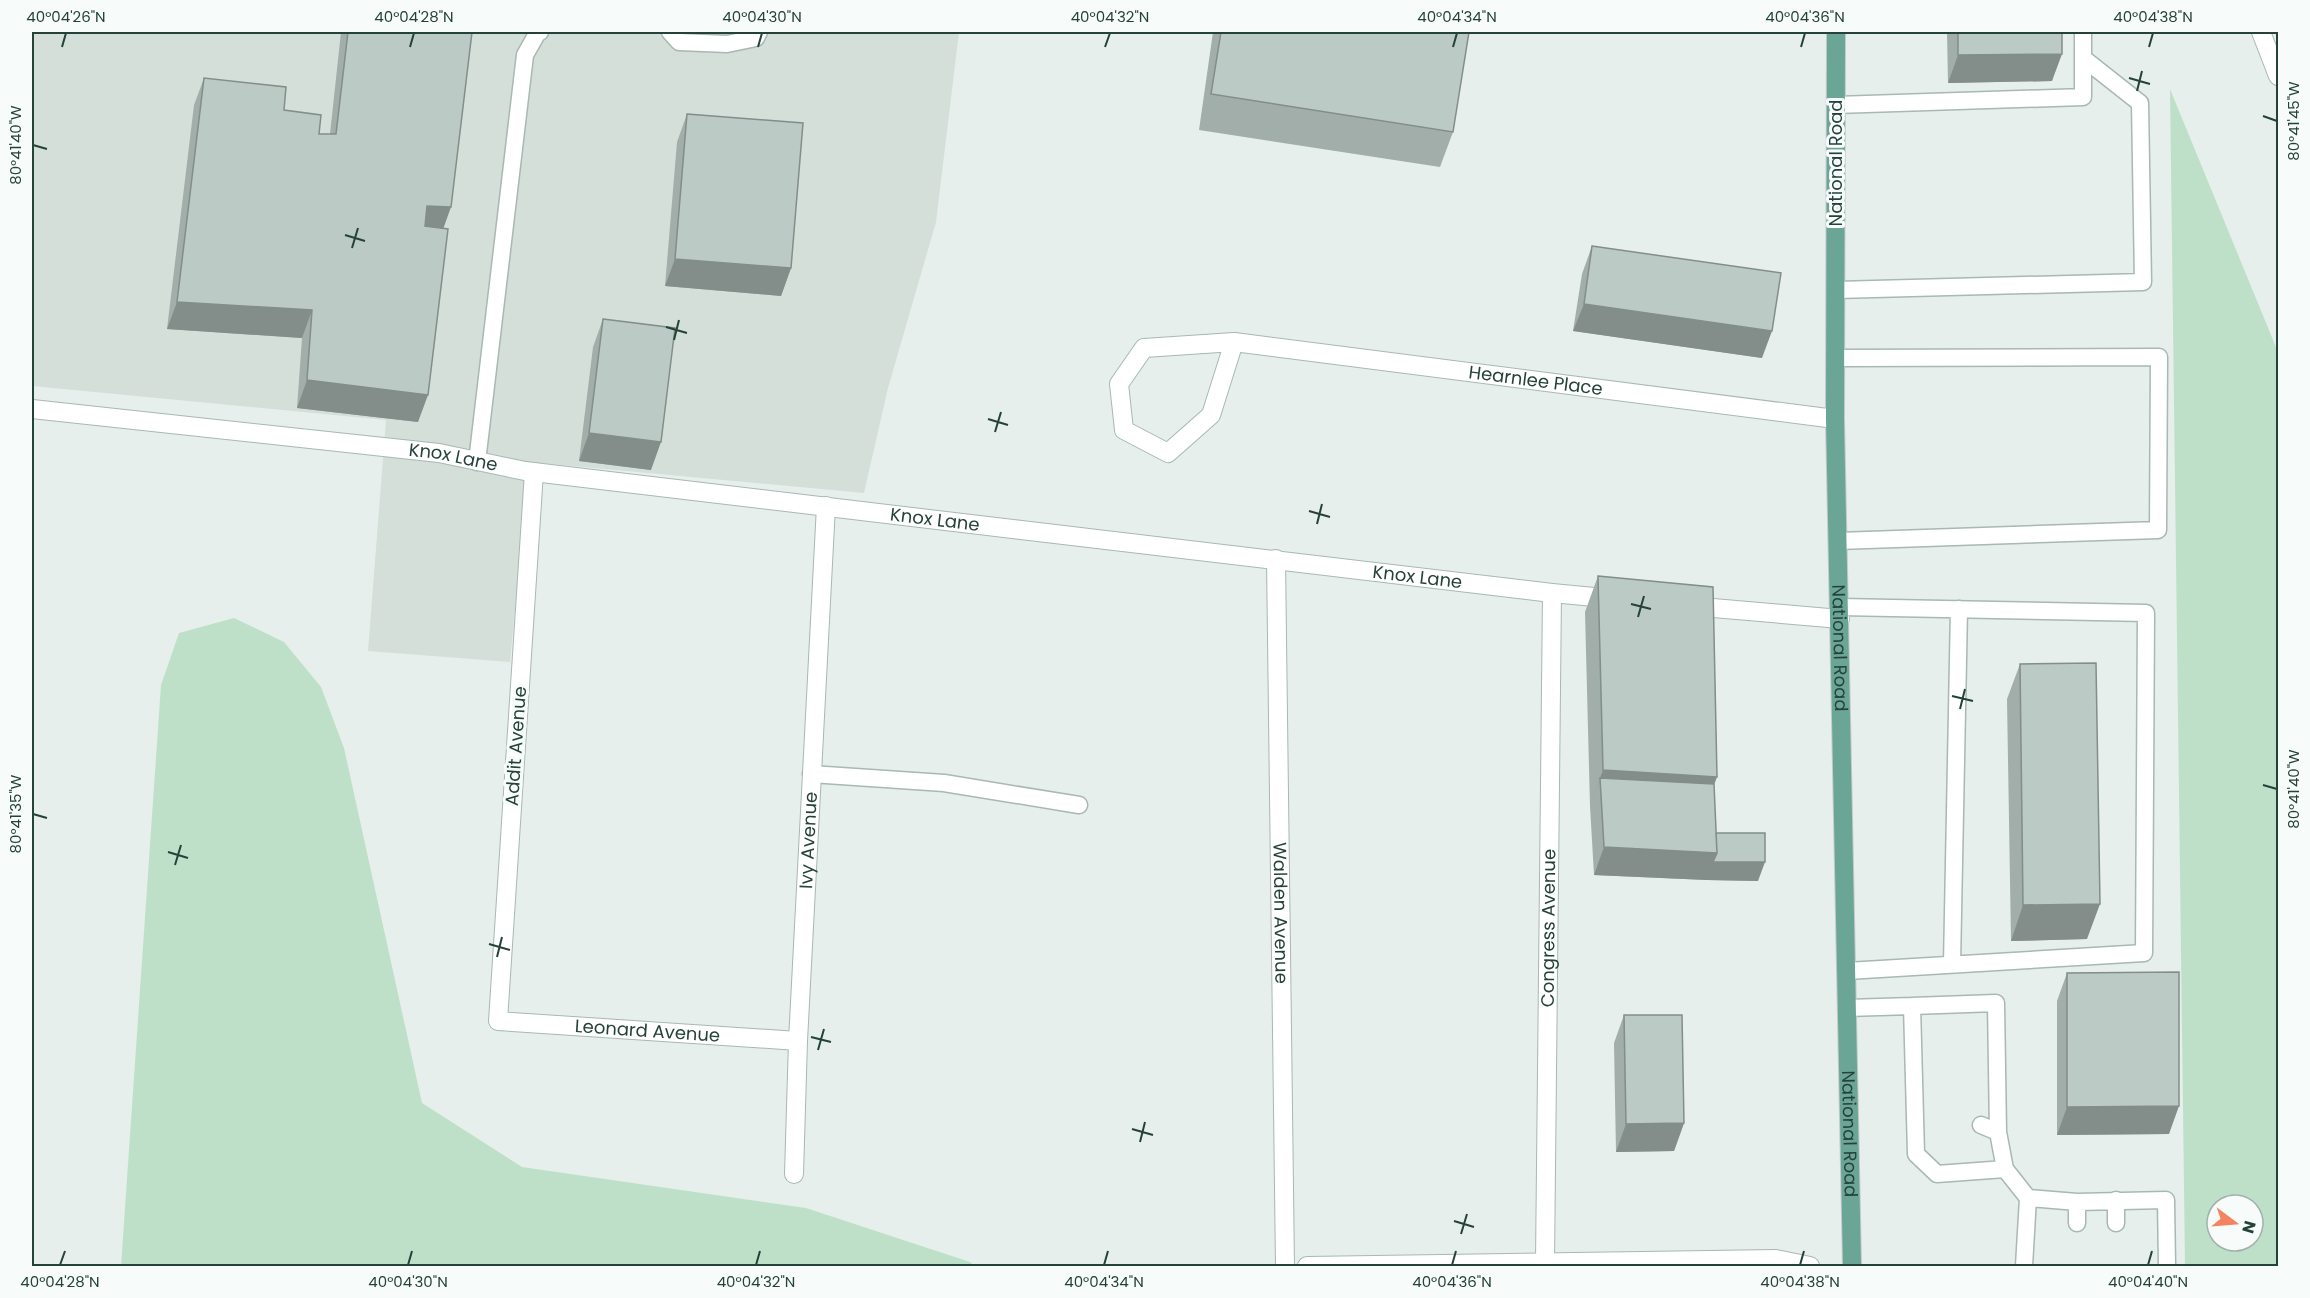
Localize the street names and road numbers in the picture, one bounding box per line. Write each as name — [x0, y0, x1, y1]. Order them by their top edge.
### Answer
street label: National Road — [1823, 99, 1848, 227]
street label: Hearnlee Place — [1467, 359, 1604, 401]
street label: Knox Lane — [408, 437, 500, 477]
street label: Knox Lane — [889, 501, 981, 537]
street label: Knox Lane — [1371, 559, 1464, 594]
street label: National Road — [1826, 584, 1854, 712]
street label: Addit Avenue — [499, 685, 532, 807]
street label: Ivy Avenue — [793, 791, 823, 889]
street label: Walden Avenue — [1268, 842, 1294, 984]
street label: Congress Avenue — [1535, 849, 1561, 1007]
street label: Leonard Avenue — [574, 1013, 721, 1048]
street label: National Road — [1836, 1070, 1864, 1198]

